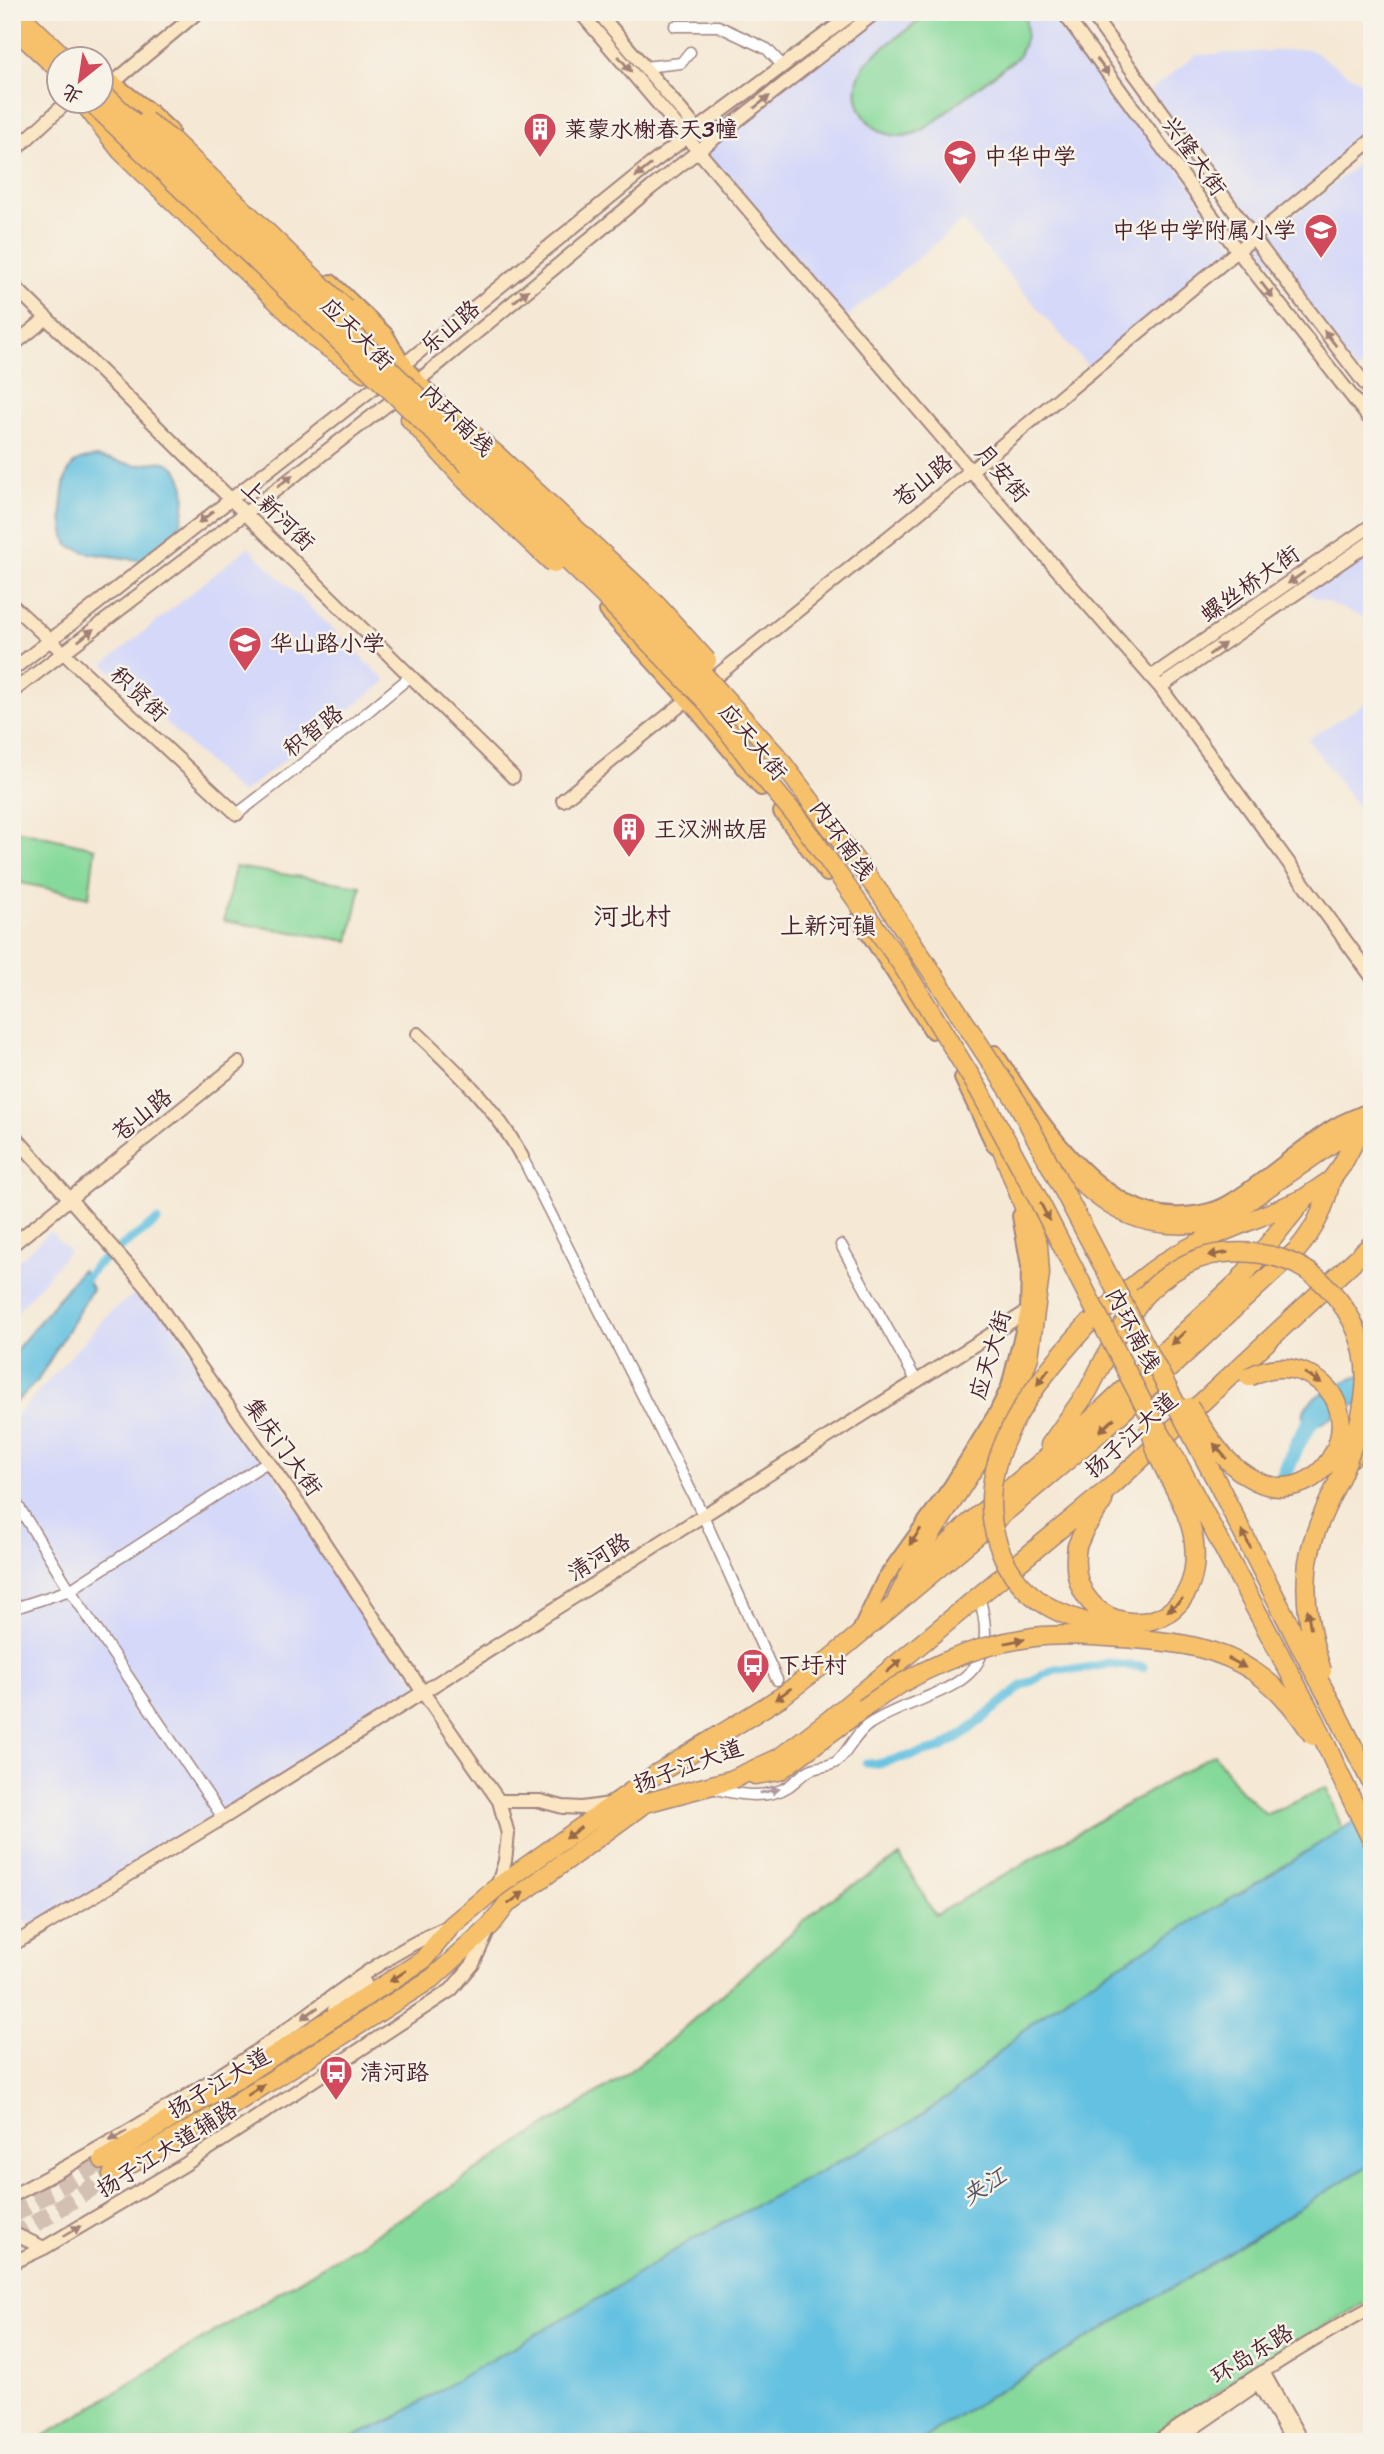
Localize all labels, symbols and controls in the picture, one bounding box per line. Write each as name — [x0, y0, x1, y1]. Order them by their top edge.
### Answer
north arrow — [46, 46, 116, 116]
one-way arrow — [617, 55, 632, 73]
one-way arrow — [1096, 58, 1110, 76]
text: 北 — [55, 75, 88, 113]
one-way arrow — [753, 95, 771, 109]
street label: 兴隆大街 — [1150, 107, 1238, 205]
place label: 莱蒙水榭春天3幢 — [564, 109, 738, 150]
building icon: 莱蒙水榭春天3幢 — [521, 110, 559, 159]
place label: 中华中学 — [984, 136, 1076, 177]
school or university icon: 中华中学 — [941, 137, 979, 186]
one-way arrow — [634, 163, 652, 177]
place label: 中华中学附属小学 — [1112, 210, 1296, 251]
school or university icon: 中华中学附属小学 — [1302, 211, 1340, 260]
one-way arrow — [1260, 281, 1274, 299]
street label: 应天大街 — [310, 287, 404, 381]
street label: 乐山路 — [410, 289, 490, 365]
one-way arrow — [512, 289, 529, 304]
one-way arrow — [1323, 330, 1338, 348]
street label: 内环南线 — [410, 373, 504, 467]
street label: 月安街 — [964, 434, 1040, 512]
street label: 苍山路 — [883, 443, 963, 519]
street label: 上新河街 — [231, 468, 325, 562]
one-way arrow — [276, 474, 294, 489]
one-way arrow — [197, 510, 215, 524]
street label: 螺丝桥大街 — [1191, 534, 1309, 634]
one-way arrow — [1287, 571, 1305, 585]
place label: 华山路小学 — [270, 623, 385, 664]
school or university icon: 华山路小学 — [226, 624, 264, 673]
one-way arrow — [76, 627, 94, 642]
one-way arrow — [1208, 642, 1226, 656]
street label: 积贤街 — [100, 655, 178, 733]
street label: 积智路 — [273, 694, 353, 768]
street label: 应天大街 — [708, 694, 798, 790]
street label: 内环南线 — [798, 791, 886, 889]
place label: 王汉洲故居 — [654, 809, 769, 850]
building icon: 王汉洲故居 — [610, 810, 648, 859]
district label: 河北村 — [593, 893, 671, 939]
district label: 上新河镇 — [780, 905, 876, 947]
street label: 苍山路 — [102, 1077, 182, 1153]
one-way arrow — [1039, 1202, 1050, 1222]
one-way arrow — [1207, 1249, 1229, 1260]
street label: 内环南线 — [1094, 1280, 1172, 1380]
street label: 应天大街 — [957, 1305, 1023, 1405]
one-way arrow — [1169, 1330, 1187, 1346]
one-way arrow — [1036, 1368, 1050, 1387]
one-way arrow — [1303, 1372, 1322, 1384]
street label: 扬子江大道 — [1075, 1381, 1187, 1489]
street label: 集庆门大街 — [233, 1388, 333, 1506]
one-way arrow — [1099, 1417, 1116, 1433]
one-way arrow — [1213, 1442, 1228, 1459]
street label: 清河路 — [559, 1521, 639, 1593]
one-way arrow — [908, 1528, 922, 1546]
one-way arrow — [1241, 1529, 1252, 1549]
one-way arrow — [1166, 1598, 1184, 1613]
one-way arrow — [1303, 1608, 1314, 1630]
one-way arrow — [1004, 1636, 1026, 1647]
place label: 下圩村 — [778, 1645, 847, 1686]
bus stop icon: 下圩村 — [734, 1646, 772, 1695]
one-way arrow — [1228, 1656, 1248, 1668]
one-way arrow — [885, 1659, 903, 1674]
one-way arrow — [774, 1687, 792, 1701]
street label: 扬子江大道 — [627, 1727, 749, 1805]
one-way arrow — [759, 1786, 781, 1797]
one-way arrow — [564, 1826, 582, 1840]
one-way arrow — [507, 1892, 525, 1906]
one-way arrow — [388, 1970, 407, 1983]
one-way arrow — [301, 2006, 319, 2020]
street label: 扬子江大道 — [159, 2036, 279, 2130]
place label: 清河路 — [360, 2052, 429, 2093]
bus stop icon: 清河路 — [317, 2053, 355, 2102]
one-way arrow — [246, 2084, 265, 2097]
street label: 扬子江大道辅路 — [88, 2089, 246, 2209]
one-way arrow — [109, 2130, 128, 2142]
water label: 夹江 — [953, 2155, 1016, 2217]
one-way arrow — [63, 2225, 82, 2237]
street label: 环岛东路 — [1202, 2312, 1302, 2396]

